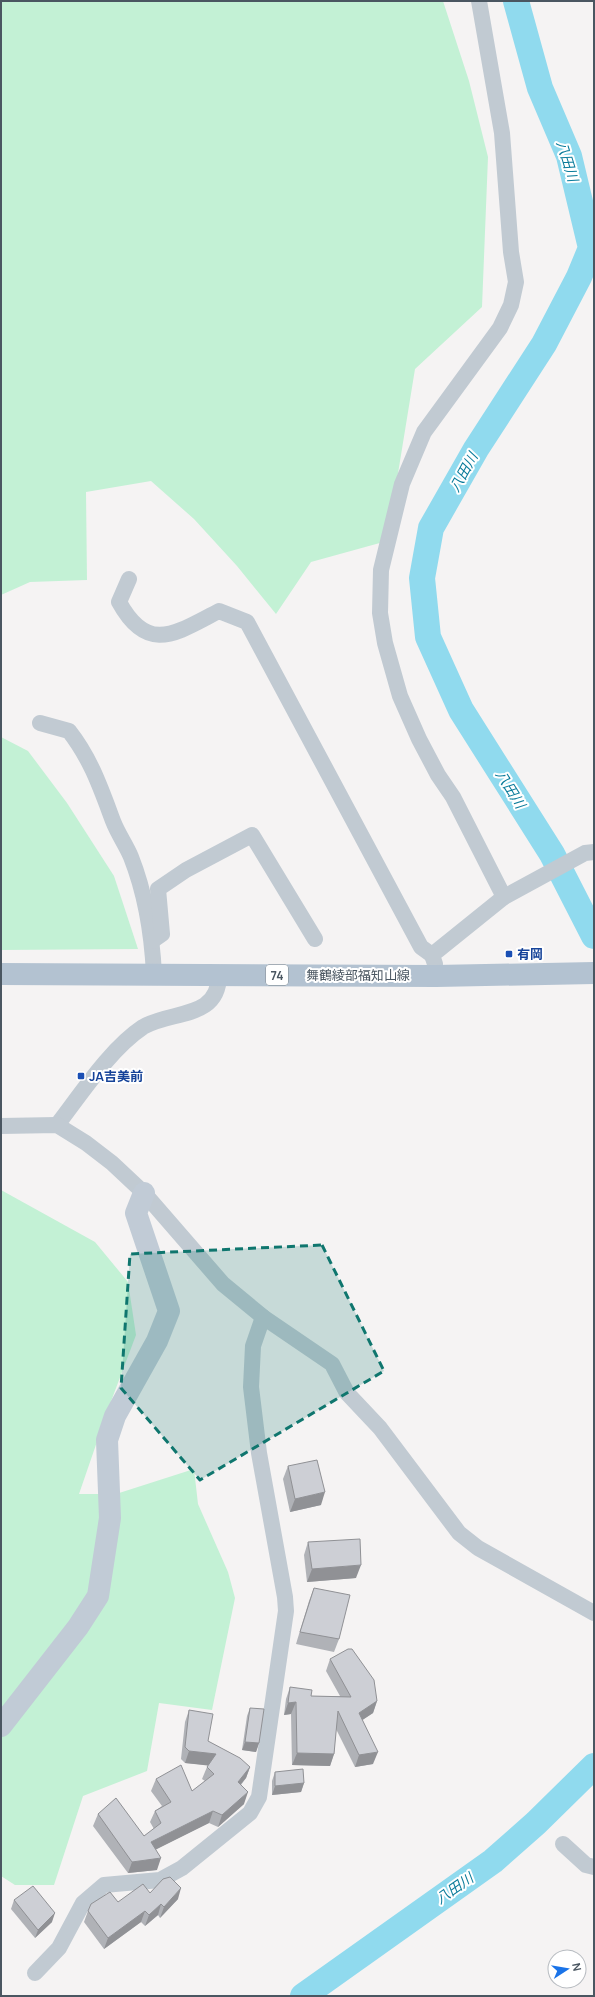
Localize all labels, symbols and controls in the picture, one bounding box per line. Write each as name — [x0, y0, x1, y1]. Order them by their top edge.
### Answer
water label: 八田川 — [553, 138, 584, 186]
water label: 八田川 — [445, 447, 482, 495]
water label: 八田川 — [492, 766, 531, 814]
place label: 有岡 — [517, 945, 543, 963]
marker: 有岡 — [504, 949, 514, 959]
road number: 74 — [266, 965, 288, 985]
street label: 舞鶴綾部福知山線 — [306, 966, 410, 984]
place label: JA吉美前 — [89, 1067, 143, 1085]
marker: JA吉美前 — [76, 1071, 86, 1081]
water label: 八田川 — [431, 1867, 478, 1908]
north arrow — [547, 1949, 587, 1989]
text: N — [569, 1961, 585, 1972]

